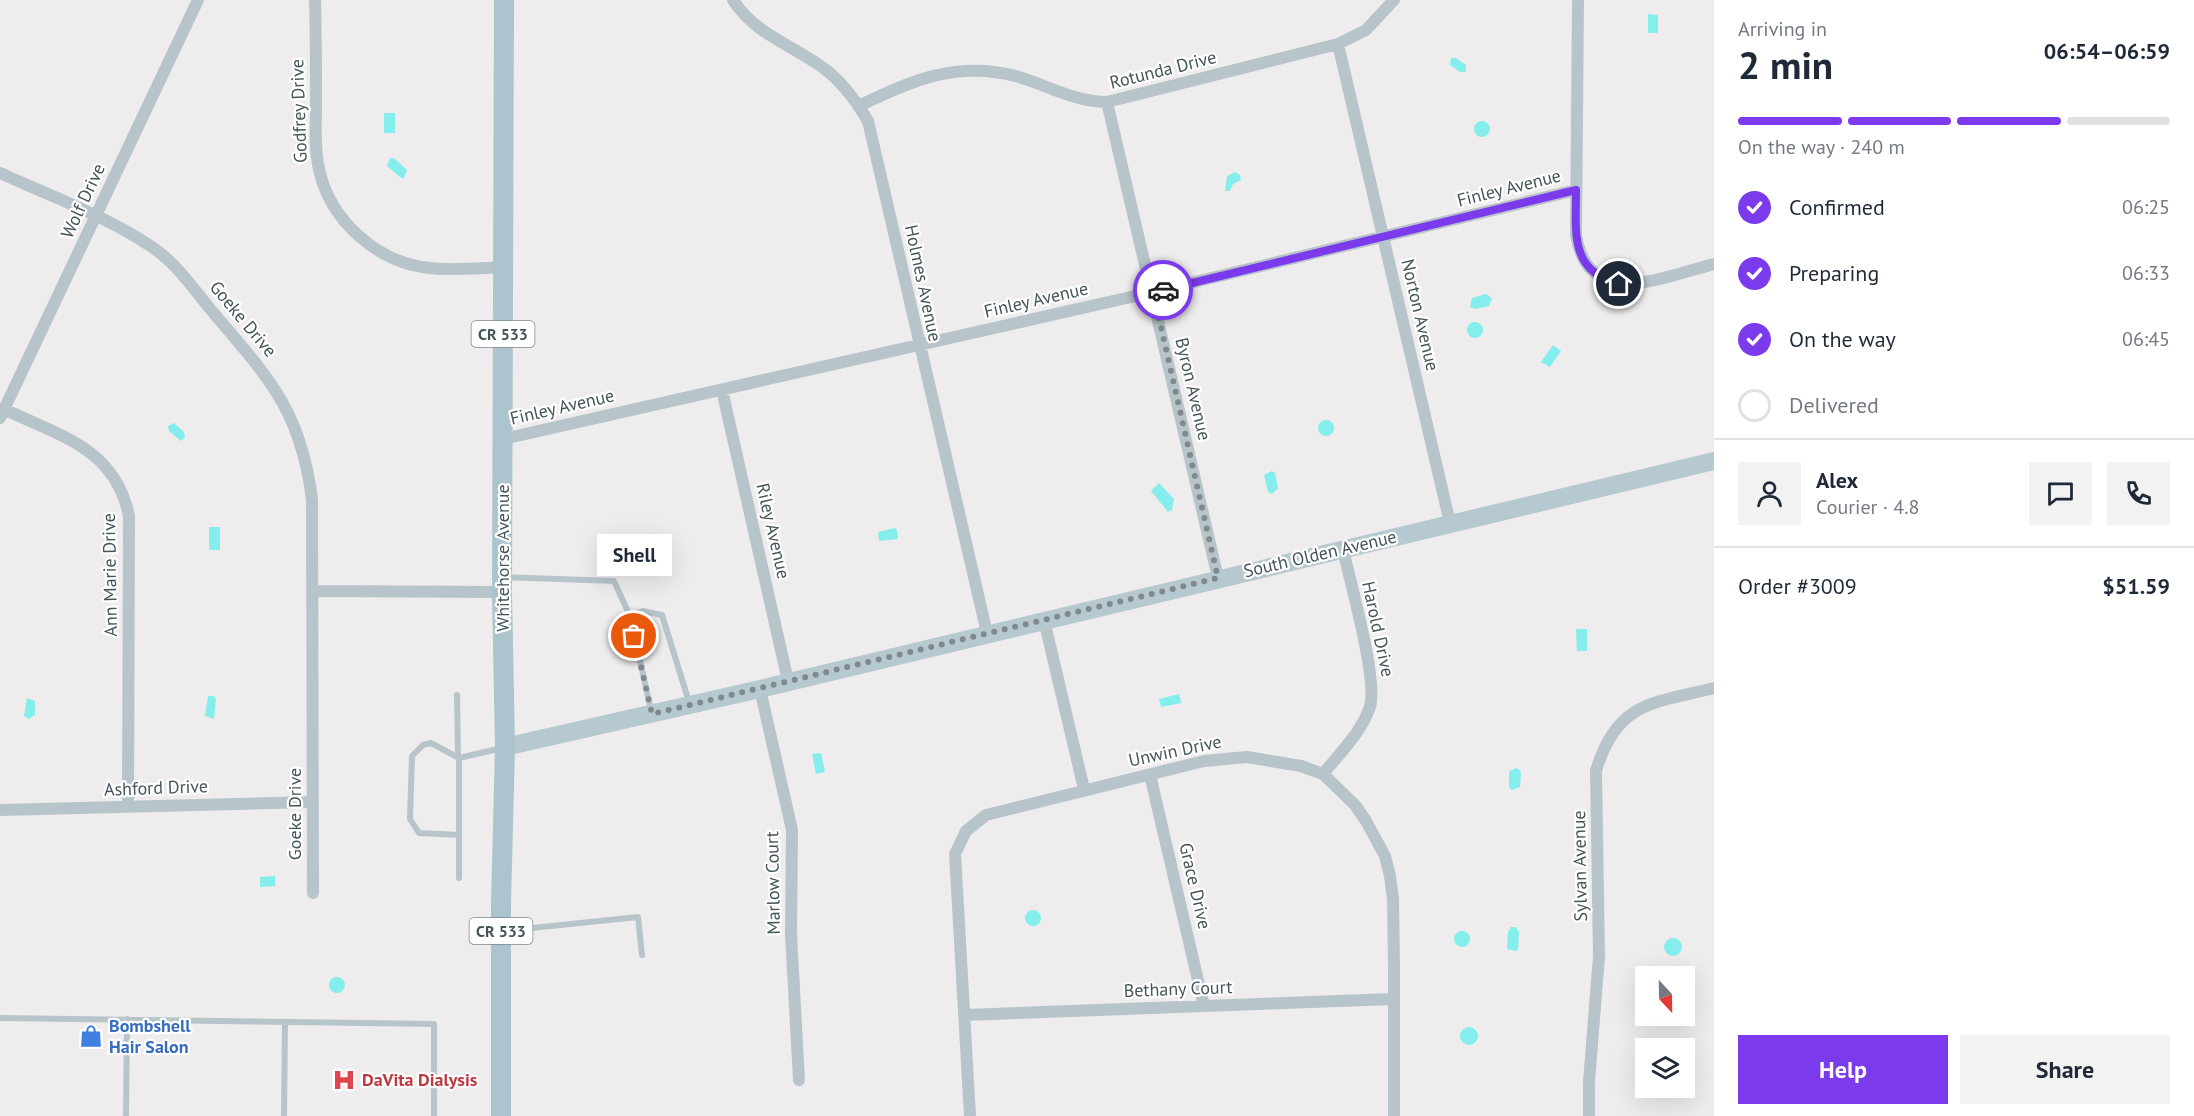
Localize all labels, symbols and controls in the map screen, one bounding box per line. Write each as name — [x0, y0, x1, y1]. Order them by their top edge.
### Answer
text: Arriving in — [1738, 16, 1827, 42]
text: 06:54–06:59 — [2044, 37, 2170, 65]
text: 2 min — [1738, 39, 1833, 90]
street label: Rotunda Drive — [1107, 45, 1218, 94]
street label: Godfrey Drive — [285, 59, 312, 163]
text: On the way · 240 m — [1738, 134, 1905, 160]
street label: Wolf Drive — [55, 160, 110, 242]
street label: Finley Avenue — [1455, 164, 1563, 212]
icon: check — [1738, 191, 1771, 224]
text: Confirmed — [1789, 193, 1885, 221]
text: 06:25 — [2122, 194, 2170, 220]
street label: Holmes Avenue — [900, 222, 947, 343]
street label: Norton Avenue — [1396, 257, 1445, 373]
icon: check — [1738, 257, 1771, 290]
pin — [1593, 258, 1644, 309]
text: Preparing — [1789, 259, 1879, 287]
courier — [1133, 260, 1193, 320]
text: 06:33 — [2122, 260, 2170, 286]
icon: home — [1602, 267, 1635, 300]
icon: car — [1147, 274, 1180, 307]
street label: Goeke Drive — [205, 276, 282, 362]
street label: Finley Avenue — [982, 276, 1090, 323]
road number: CR 533 — [472, 321, 534, 347]
icon: check — [1738, 323, 1771, 356]
text: On the way — [1789, 325, 1896, 353]
text: 06:45 — [2122, 326, 2170, 352]
street label: Byron Avenue — [1170, 335, 1216, 443]
street label: Finley Avenue — [508, 383, 616, 430]
text: Delivered — [1789, 391, 1879, 419]
button: person — [1738, 462, 1801, 525]
button: chat — [2029, 462, 2092, 525]
button: phone — [2107, 462, 2170, 525]
text: Alex — [1816, 466, 1858, 494]
street label: Riley Avenue — [751, 481, 796, 581]
street label: Whitehorse Avenue — [491, 484, 514, 632]
text: Courier · 4.8 — [1816, 494, 1919, 520]
street label: Ann Marie Drive — [97, 513, 122, 637]
street label: South Olden Avenue — [1241, 525, 1399, 582]
callout: Shell — [596, 534, 672, 576]
text: Shell — [613, 542, 656, 568]
text: Order #3009 — [1738, 572, 1857, 600]
text: $51.59 — [2102, 572, 2170, 600]
street label: Harold Drive — [1357, 579, 1400, 679]
pin — [608, 610, 659, 661]
icon: bag — [617, 619, 650, 652]
street label: Unwin Drive — [1126, 729, 1224, 772]
street label: Goeke Drive — [283, 768, 306, 860]
street label: Ashford Drive — [104, 774, 208, 801]
street label: Sylvan Avenue — [1567, 810, 1592, 922]
street label: Marlow Court — [760, 831, 785, 935]
street label: Grace Drive — [1174, 840, 1217, 931]
road number: CR 533 — [470, 918, 532, 944]
north arrow — [1635, 966, 1695, 1026]
map controls — [1635, 966, 1695, 1098]
street label: Bethany Court — [1123, 975, 1233, 1002]
place label: Bombshell Hair Salon — [109, 1014, 191, 1058]
shop icon: Bombshell Hair Salon — [78, 1023, 104, 1049]
button: Help — [1738, 1035, 1948, 1104]
button: Share — [1960, 1035, 2170, 1104]
button: layers — [1635, 1038, 1695, 1098]
hospital icon: DaVita Dialysis — [331, 1067, 357, 1093]
place label: DaVita Dialysis — [362, 1068, 478, 1091]

